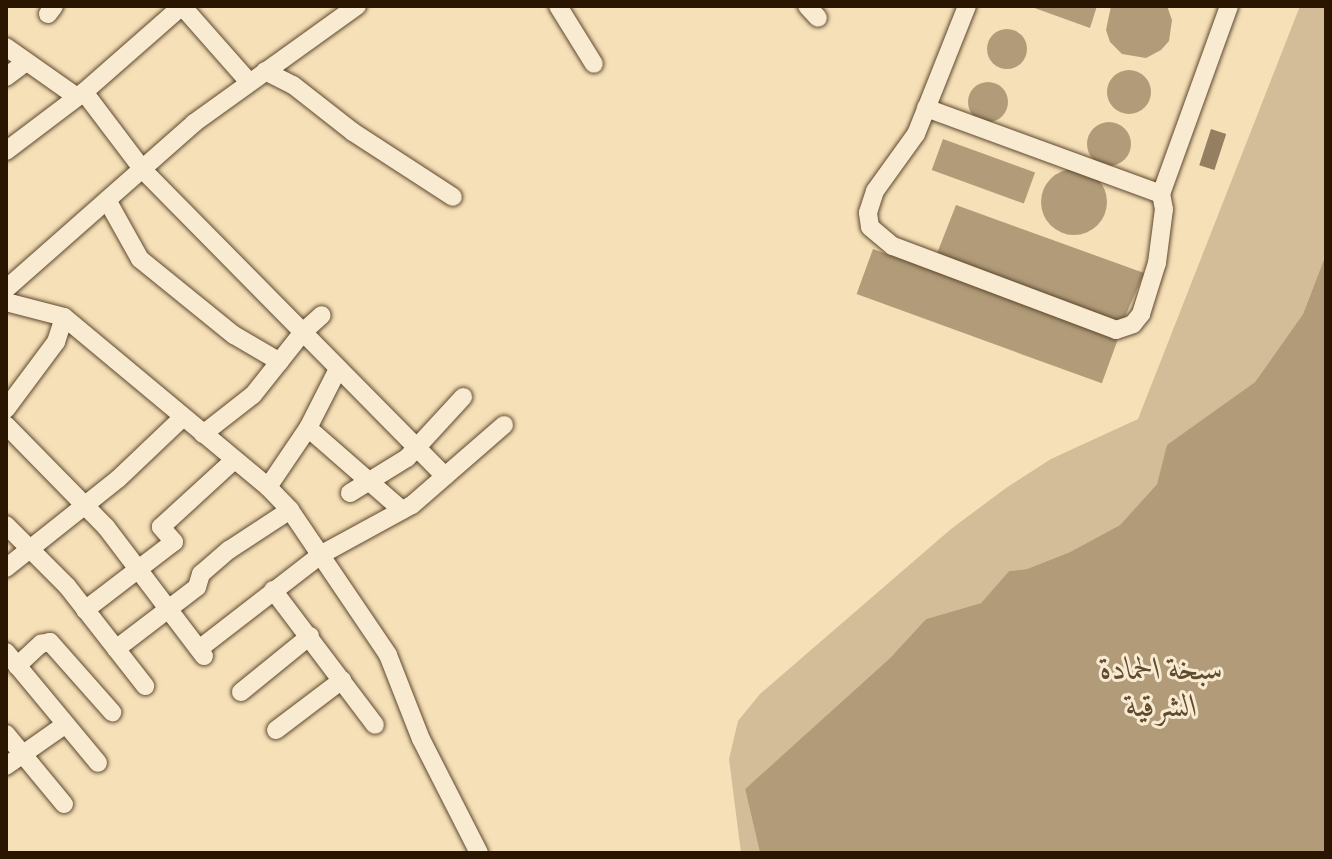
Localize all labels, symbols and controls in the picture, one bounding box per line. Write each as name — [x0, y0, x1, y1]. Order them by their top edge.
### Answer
water label: سبخة الحمادة الشرقية — [1100, 652, 1224, 727]

